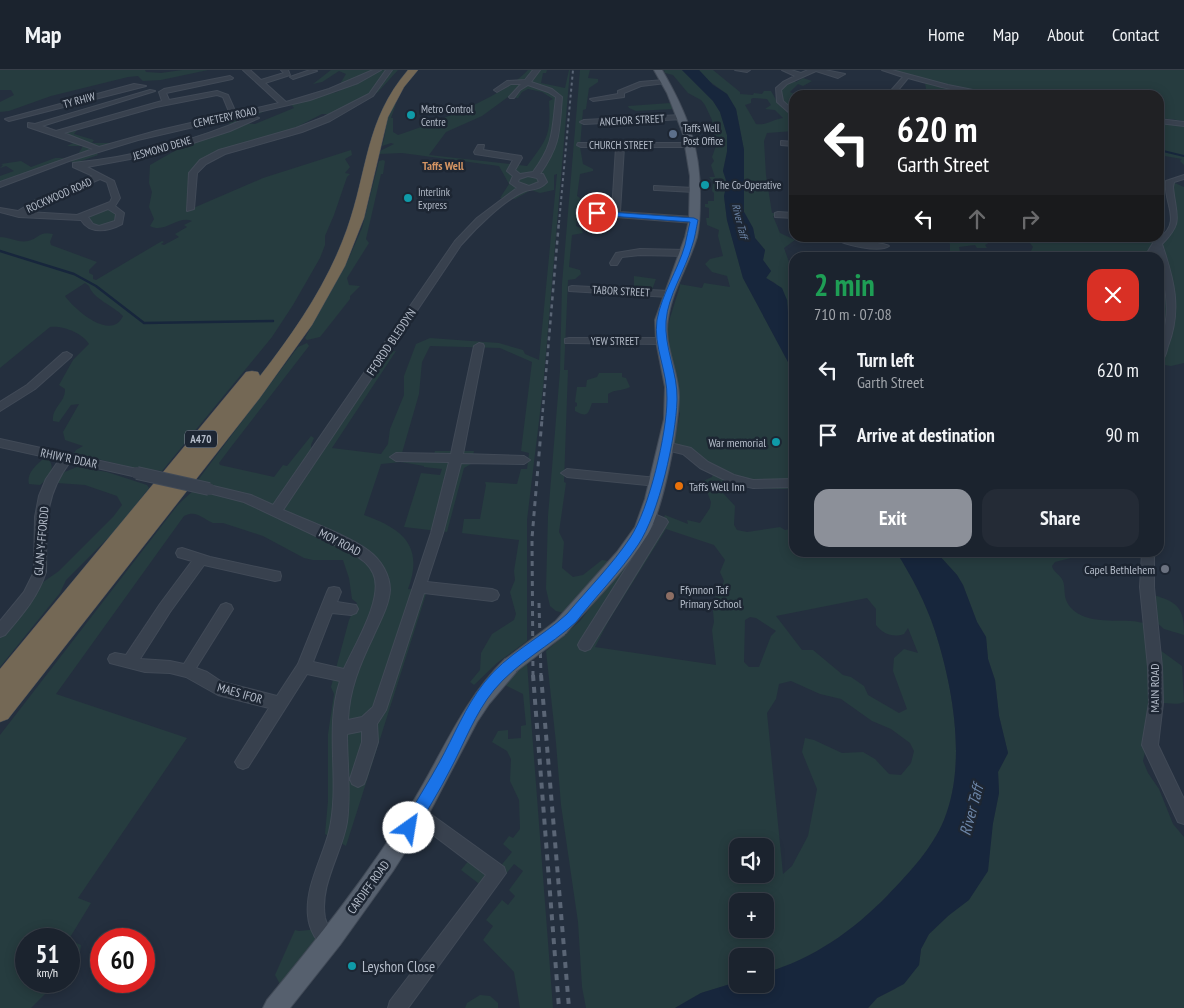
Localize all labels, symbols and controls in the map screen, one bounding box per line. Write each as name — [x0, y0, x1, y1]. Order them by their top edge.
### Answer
text: Map — [25, 19, 62, 50]
text: Home — [928, 23, 965, 46]
text: Map — [993, 23, 1019, 46]
text: About — [1047, 23, 1084, 46]
text: Contact — [1112, 23, 1159, 46]
street label: TY RHIW — [61, 89, 97, 111]
place label: Metro Control Centre — [421, 102, 474, 129]
street label: CEMETERY ROAD — [192, 103, 258, 131]
text: 620 m — [897, 106, 978, 152]
marker: Metro Control Centre — [405, 109, 417, 121]
icon: left — [814, 110, 879, 175]
street label: ANCHOR STREET — [599, 111, 665, 129]
place label: Taffs Well Post Office — [683, 121, 724, 148]
marker: Taffs Well Post Office — [667, 128, 679, 140]
street label: JESMOND DENE — [130, 133, 193, 163]
street label: CHURCH STREET — [589, 138, 653, 152]
text: Garth Street — [897, 150, 989, 178]
district label: Taffs Well — [422, 158, 464, 173]
street label: ROCKWOOD ROAD — [24, 174, 94, 216]
place label: The Co-Operative — [715, 178, 782, 192]
marker: The Co-Operative — [699, 179, 711, 191]
place label: Interlink Express — [418, 185, 451, 212]
marker: Interlink Express — [402, 192, 414, 204]
pin — [576, 192, 618, 234]
icon: arrive — [583, 199, 611, 227]
water label: River Taff — [729, 202, 752, 243]
icon: left — [910, 205, 938, 233]
icon: ahead — [963, 205, 991, 233]
icon: right — [1016, 205, 1044, 233]
text: 2 min — [814, 265, 875, 304]
button: close — [1087, 269, 1139, 321]
street label: TABOR STREET — [592, 283, 650, 300]
text: 710 m · 07:08 — [814, 304, 892, 324]
street label: FFORDD BLEDDYN — [363, 306, 419, 378]
street label: YEW STREET — [591, 334, 639, 348]
text: Turn left — [857, 348, 914, 372]
icon: left — [814, 356, 842, 384]
text: 620 m — [1097, 358, 1139, 382]
text: Garth Street — [857, 372, 924, 392]
icon: arrive — [814, 421, 842, 449]
text: Arrive at destination — [857, 423, 995, 447]
text: 90 m — [1106, 423, 1139, 447]
road number: A470 — [185, 430, 217, 448]
place label: War memorial — [708, 435, 766, 450]
marker: War memorial — [770, 436, 782, 448]
street label: RHIW'R DDAR — [39, 445, 99, 471]
place label: Taffs Well Inn — [689, 479, 745, 494]
marker: Taffs Well Inn — [673, 480, 685, 492]
button: Exit — [814, 489, 972, 547]
button: Share — [982, 489, 1139, 547]
street label: GLAN-Y-FFORDD — [30, 506, 52, 576]
street label: MOY ROAD — [316, 525, 364, 559]
place label: Capel Bethlehem — [1084, 562, 1155, 577]
marker: Capel Bethlehem — [1159, 563, 1171, 575]
place label: Ffynnon Taf Primary School — [680, 582, 742, 611]
marker: Ffynnon Taf Primary School — [664, 590, 676, 602]
street label: MAIN ROAD — [1147, 664, 1162, 712]
street label: MAES IFOR — [216, 679, 265, 707]
water label: River Taff — [955, 779, 988, 838]
position arrow — [382, 801, 434, 853]
map controls — [729, 838, 774, 993]
button: sound — [729, 838, 774, 883]
street label: CARDIFF ROAD — [344, 858, 392, 916]
button: + — [729, 893, 774, 938]
speed limit sign: 60 — [90, 928, 155, 993]
text: 51 — [36, 938, 59, 970]
button: − — [729, 948, 774, 993]
place label: Leyshon Close — [362, 957, 435, 976]
marker: Leyshon Close — [346, 960, 358, 972]
text: km/h — [37, 965, 58, 980]

